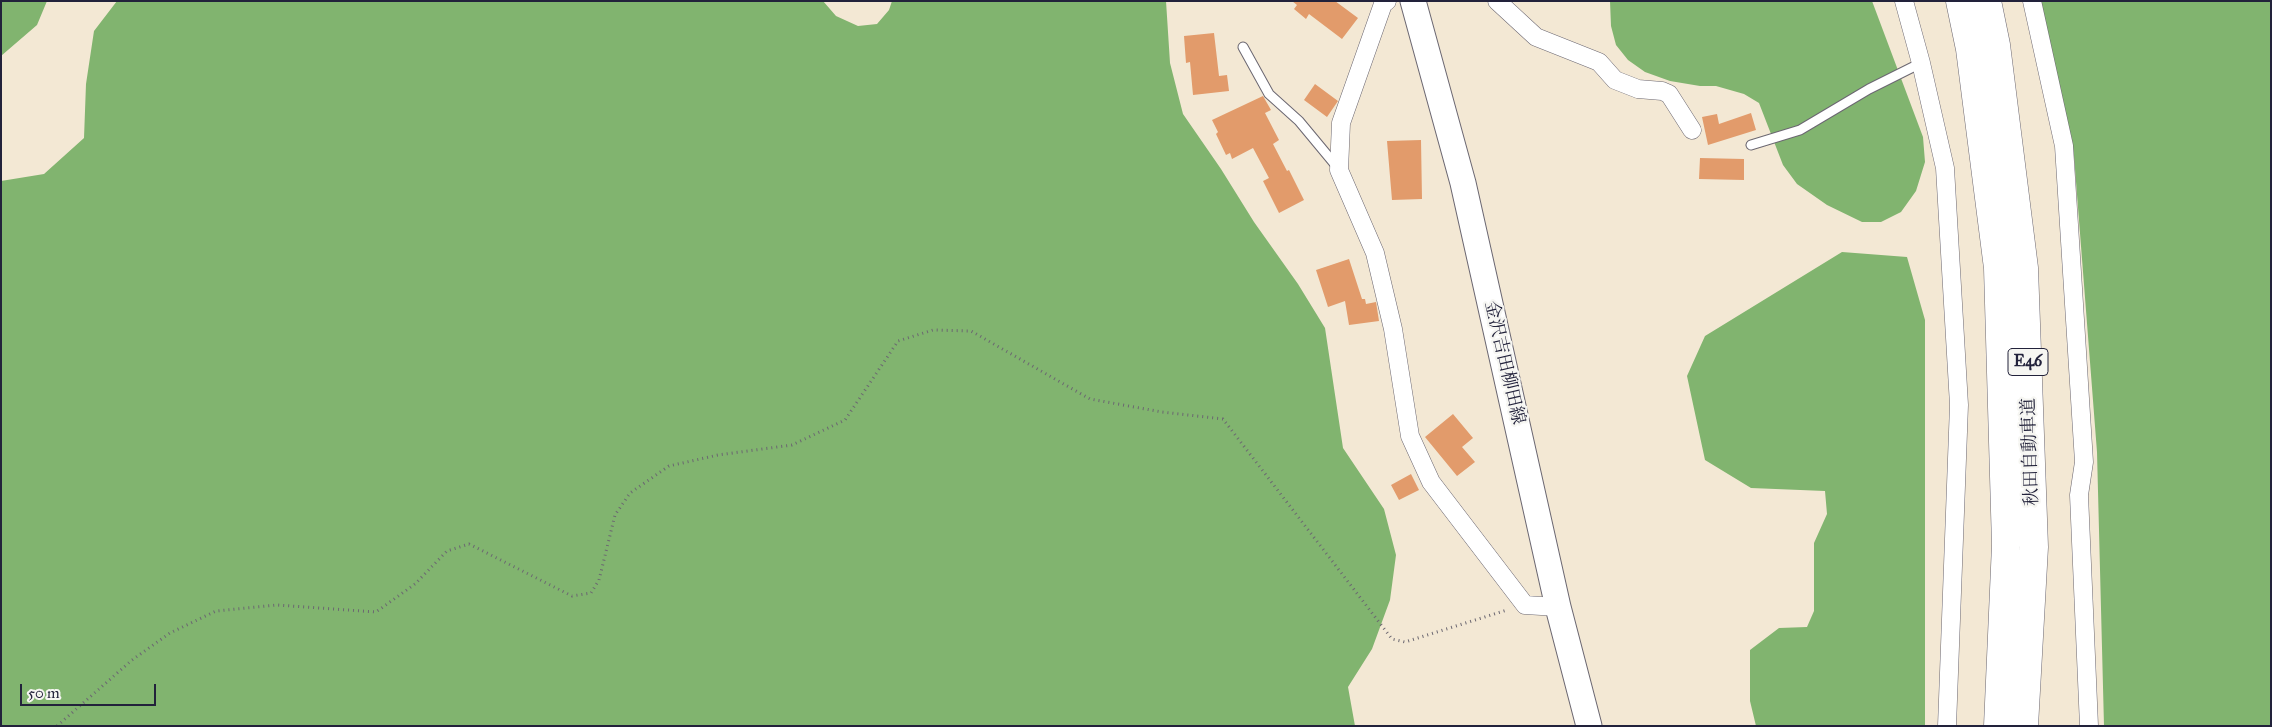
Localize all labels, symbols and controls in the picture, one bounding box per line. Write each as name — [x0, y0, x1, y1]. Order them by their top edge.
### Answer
street label: 金沢吉田柳田線 — [1479, 299, 1529, 427]
road number: E46 — [2008, 348, 2048, 376]
street label: 秋田自動車道 — [2018, 398, 2044, 506]
scale bar — [22, 674, 159, 706]
text: 50 m — [28, 684, 60, 702]

